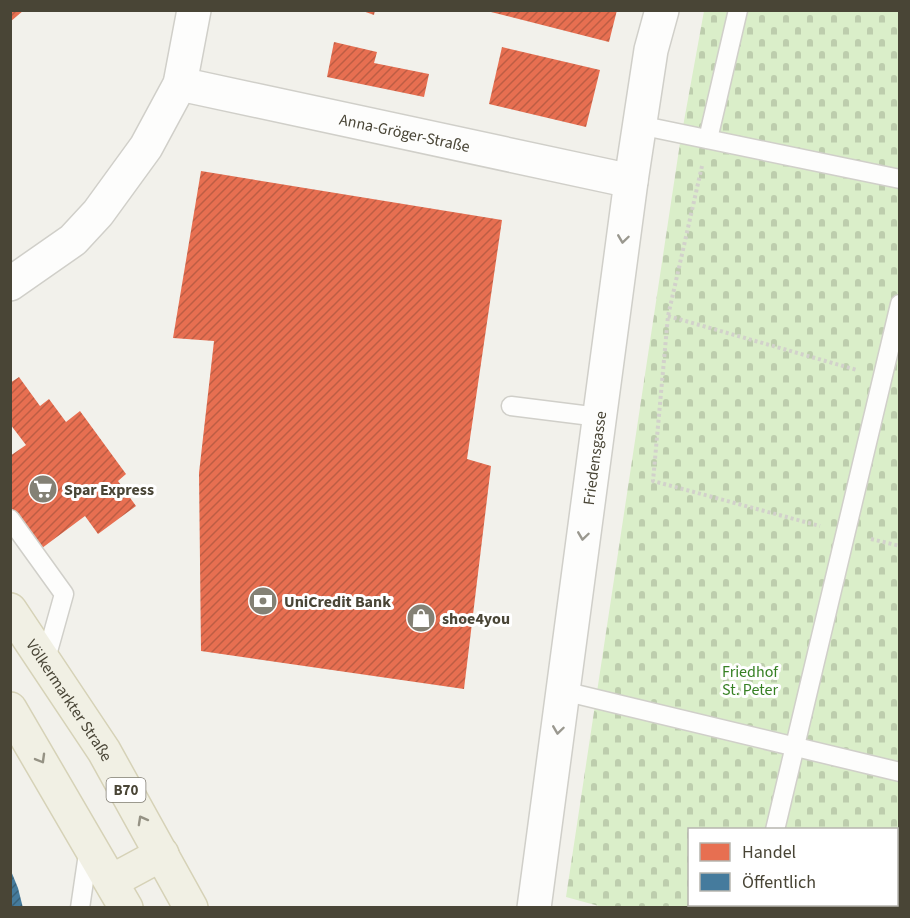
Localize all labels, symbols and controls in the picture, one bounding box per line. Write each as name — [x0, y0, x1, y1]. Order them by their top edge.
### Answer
street label: Anna-Gröger-Straße — [337, 109, 472, 158]
one-way arrow — [617, 234, 629, 244]
street label: Friedensgasse — [578, 410, 612, 506]
supermarket icon: Spar Express — [27, 473, 59, 505]
place label: Spar Express — [64, 479, 154, 501]
one-way arrow — [578, 532, 590, 541]
bank icon: UniCredit Bank — [247, 585, 279, 617]
place label: UniCredit Bank — [284, 591, 391, 613]
shop icon: shoe4you — [405, 602, 437, 634]
place label: shoe4you — [442, 608, 510, 630]
street label: Völkermarkter Straße — [20, 635, 117, 765]
park label: Friedhof St. Peter — [722, 661, 779, 701]
one-way arrow — [552, 725, 564, 734]
one-way arrow — [33, 753, 45, 763]
road number: B70 — [106, 778, 146, 802]
one-way arrow — [138, 815, 149, 826]
legend — [688, 828, 898, 906]
text: Handel — [742, 840, 796, 865]
text: Öffentlich — [742, 870, 816, 895]

